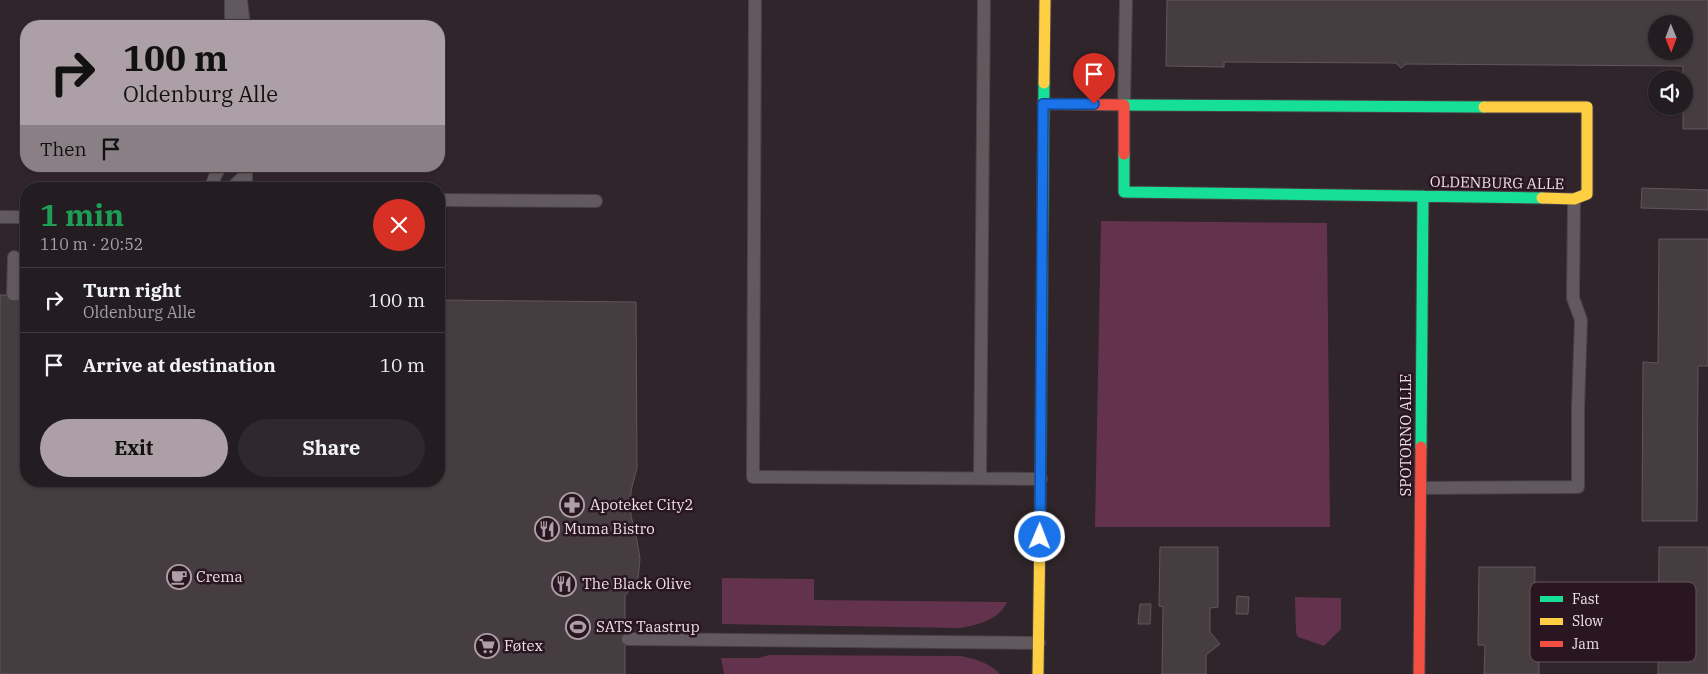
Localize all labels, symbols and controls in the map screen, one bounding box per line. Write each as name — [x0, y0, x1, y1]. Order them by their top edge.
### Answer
north arrow — [1648, 15, 1692, 60]
map controls — [1648, 15, 1693, 115]
text: 100 m — [123, 35, 228, 81]
icon: right — [40, 40, 105, 105]
pin — [1073, 53, 1115, 104]
icon: arrive — [1080, 60, 1108, 88]
button: sound — [1648, 70, 1693, 115]
text: Oldenburg Alle — [123, 79, 278, 108]
icon: arrive — [97, 135, 125, 163]
text: Then — [40, 137, 87, 161]
street label: OLDENBURG ALLE — [1430, 172, 1564, 193]
text: 1 min — [40, 195, 124, 234]
button: close — [373, 199, 425, 251]
text: 110 m · 20:52 — [40, 234, 143, 254]
text: Turn right — [83, 278, 181, 302]
icon: right — [40, 286, 68, 314]
text: 100 m — [368, 288, 425, 312]
text: Oldenburg Alle — [83, 302, 196, 322]
icon: arrive — [40, 351, 68, 379]
text: Arrive at destination — [83, 353, 276, 377]
text: 10 m — [380, 353, 425, 377]
street label: SPOTORNO ALLE — [1396, 374, 1415, 496]
button: Exit — [40, 419, 228, 477]
button: Share — [238, 419, 425, 477]
pharmacy icon: Apoteket City2 — [559, 492, 585, 518]
place label: Apoteket City2 — [590, 495, 693, 514]
position arrow — [1013, 510, 1065, 562]
restaurant icon: Muma Bistro — [534, 516, 560, 542]
place label: Muma Bistro — [564, 519, 655, 538]
cafe icon: Crema — [166, 564, 192, 590]
place label: Crema — [196, 567, 243, 586]
restaurant icon: The Black Olive — [551, 571, 577, 597]
place label: The Black Olive — [582, 574, 691, 593]
legend — [1530, 582, 1696, 662]
text: Fast — [1572, 590, 1600, 608]
text: Slow — [1572, 612, 1603, 630]
sports icon: SATS Taastrup — [565, 614, 591, 640]
place label: SATS Taastrup — [596, 617, 700, 636]
supermarket icon: Føtex — [474, 633, 500, 659]
text: Jam — [1572, 635, 1599, 653]
place label: Føtex — [504, 636, 543, 655]

